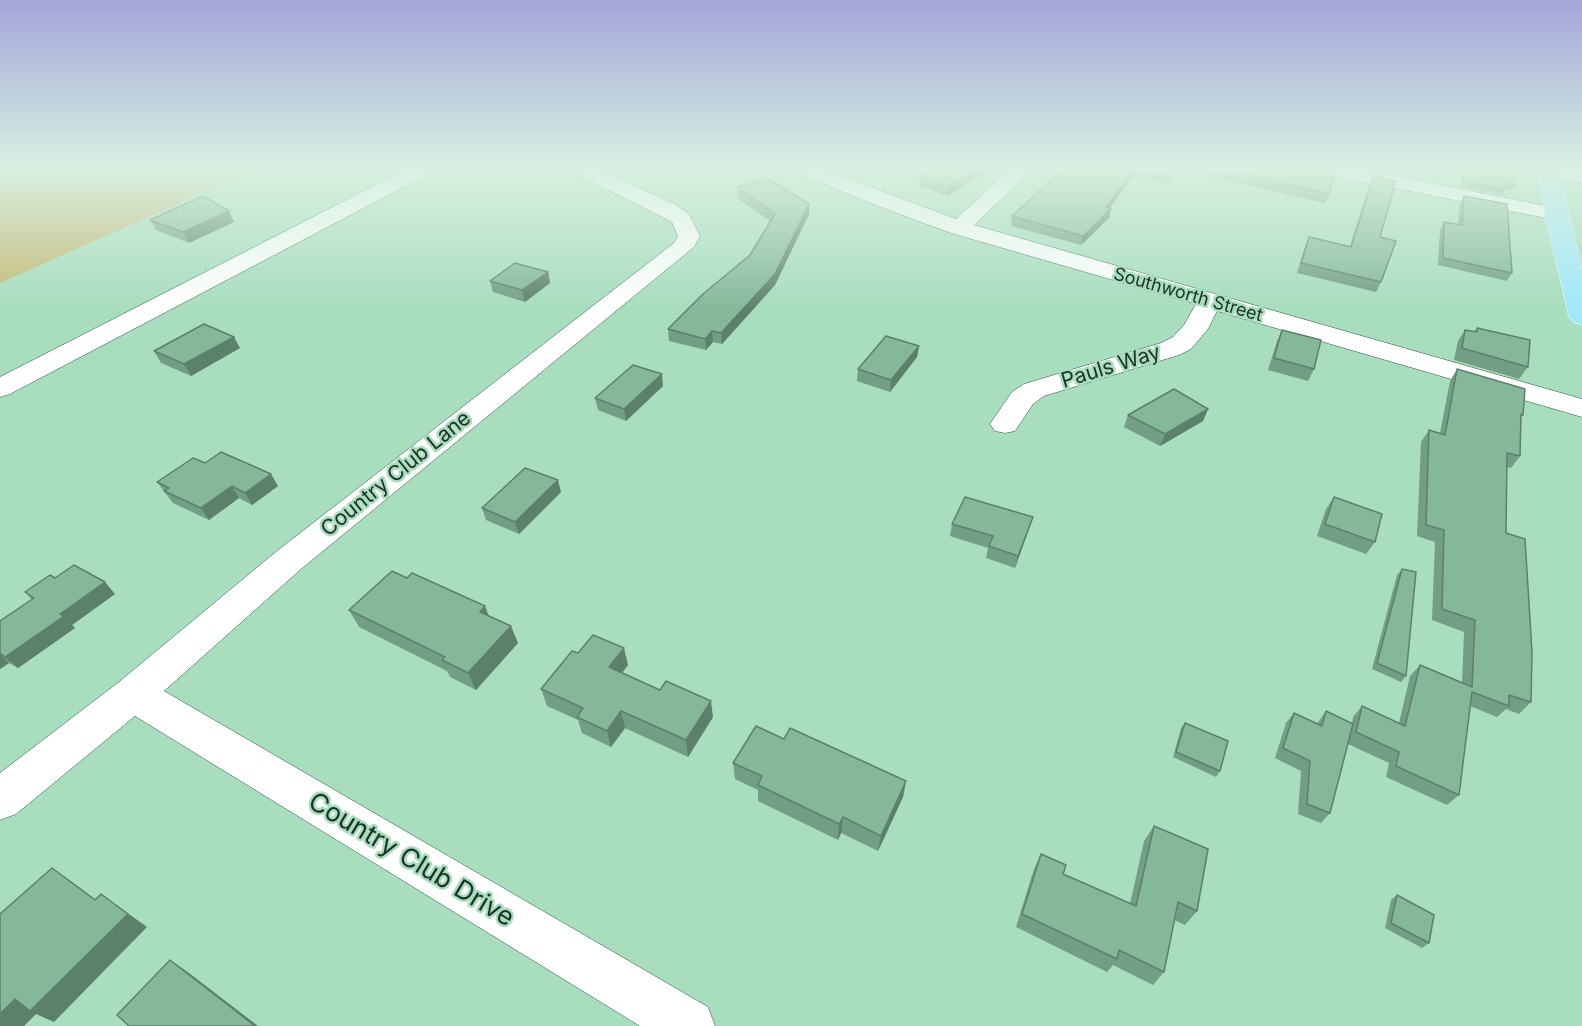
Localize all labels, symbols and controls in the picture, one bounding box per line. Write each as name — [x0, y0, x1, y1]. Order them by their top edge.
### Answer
street label: Southworth Street — [1111, 263, 1265, 327]
street label: Pauls Way — [1058, 340, 1164, 394]
street label: Country Club Lane — [316, 406, 476, 542]
street label: Country Club Drive — [303, 786, 519, 934]

